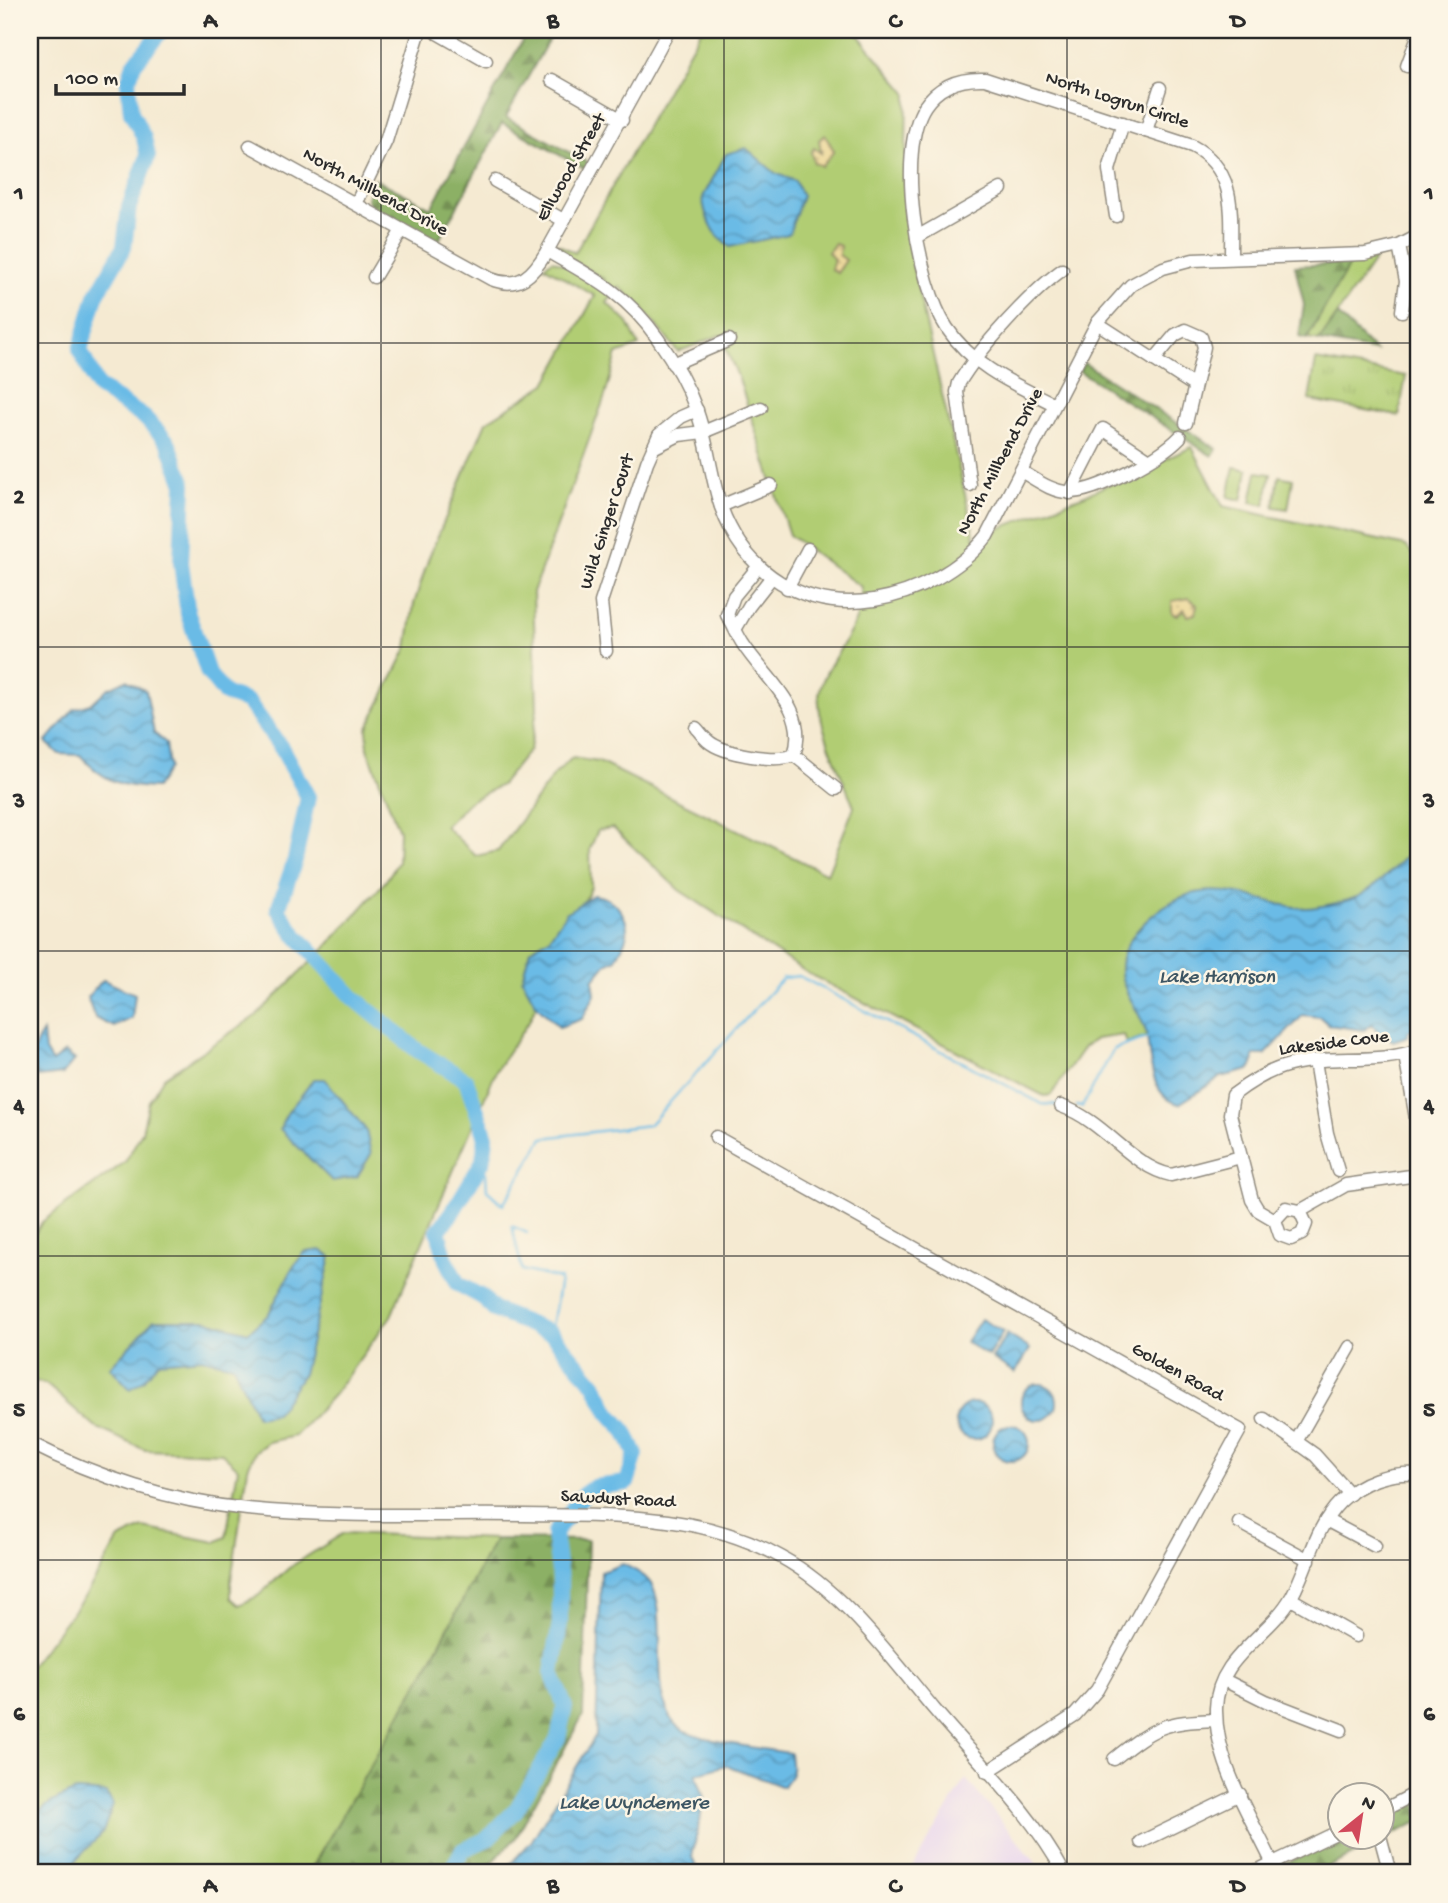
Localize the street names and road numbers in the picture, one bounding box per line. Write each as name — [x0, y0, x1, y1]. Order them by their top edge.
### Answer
street label: North Logrun Circle — [1042, 67, 1192, 135]
street label: Ellwood Street — [532, 108, 613, 226]
street label: North Millbend Drive — [298, 143, 452, 243]
street label: North Millbend Drive — [953, 384, 1050, 539]
street label: Wild Ginger Court — [575, 449, 641, 592]
street label: Lakeside Cove — [1278, 1026, 1391, 1062]
street label: Golden Road — [1127, 1338, 1229, 1409]
street label: Sawdust Road — [560, 1486, 678, 1515]

